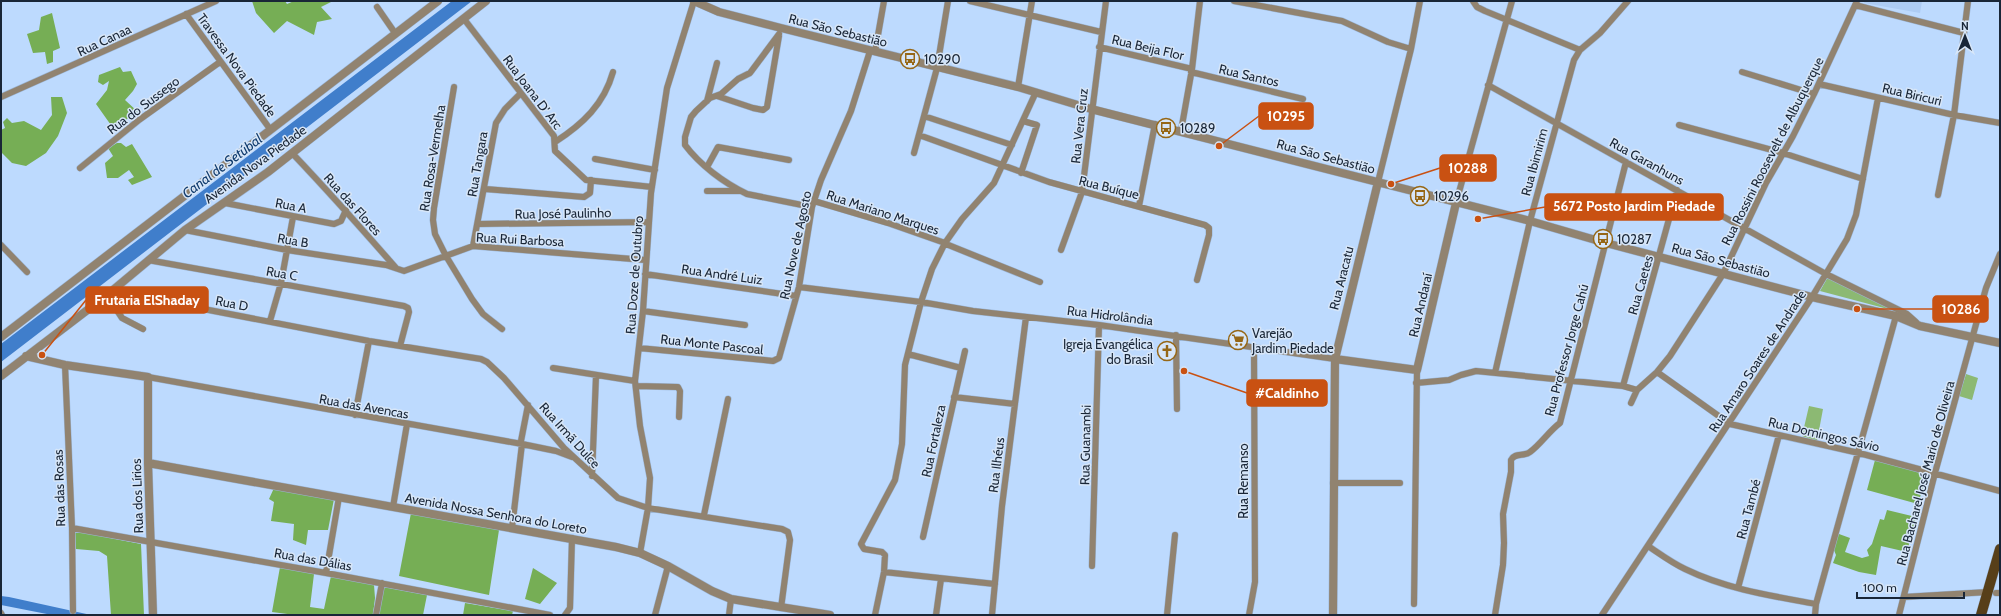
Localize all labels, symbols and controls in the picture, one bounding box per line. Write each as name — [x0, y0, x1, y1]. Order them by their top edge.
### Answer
street label: Travessa Nova Piedade — [194, 10, 280, 120]
street label: Rua São Sebastião — [787, 10, 889, 50]
north arrow — [1945, 16, 1985, 56]
text: N — [1961, 19, 1969, 33]
street label: Rua Canaa — [74, 20, 134, 59]
street label: Rua Beija Flor — [1110, 31, 1187, 64]
bus stop icon: 10290 — [899, 48, 921, 70]
place label: 10290 — [924, 51, 961, 67]
street label: Rua Joana D' Arc — [500, 52, 566, 132]
street label: Rua Rossini Roosevelt de Albuquerque — [1717, 54, 1827, 248]
street label: Rua Santos — [1217, 60, 1281, 90]
street label: Rua do Sussego — [104, 73, 182, 137]
street label: Rua Biricuri — [1881, 79, 1943, 109]
street label: Rua Vera Cruz — [1067, 88, 1091, 164]
street label: Rua Rosa-Vermelha — [416, 103, 448, 212]
callout: 10295 — [1259, 103, 1313, 129]
text: 10295 — [1267, 107, 1305, 125]
bus stop icon: 10289 — [1155, 117, 1177, 139]
place label: 10289 — [1180, 120, 1215, 136]
street label: Avenida Nova Piedade — [201, 121, 310, 206]
street label: Rua Ibimirim — [1517, 126, 1551, 198]
water label: Canal de Setúbal — [178, 129, 266, 202]
street label: Rua Tangara — [463, 129, 491, 198]
street label: Rua Garanhuns — [1607, 134, 1688, 188]
street label: Rua São Sebastião — [1275, 135, 1377, 177]
callout: 10288 — [1440, 155, 1496, 181]
text: 10288 — [1448, 159, 1488, 177]
street label: Rua das Flores — [321, 170, 386, 239]
street label: Rua Buíque — [1077, 172, 1141, 202]
bus stop icon: 10296 — [1409, 185, 1431, 207]
street label: Rua Mariano Marques — [825, 186, 942, 238]
place label: 10296 — [1434, 188, 1469, 204]
street label: Rua Nove de Agosto — [776, 189, 814, 301]
street label: Rua A — [274, 194, 308, 216]
callout: 5672 Posto Jardim Piedade — [1545, 194, 1723, 220]
text: 5672 Posto Jardim Piedade — [1553, 197, 1715, 215]
street label: Rua José Paulinho — [515, 204, 611, 222]
street label: Rua Doze de Outubro — [622, 215, 646, 335]
bus stop icon: 10287 — [1592, 228, 1614, 250]
street label: Rua B — [276, 229, 310, 251]
street label: Rua Rui Barbosa — [476, 229, 565, 249]
place label: 10287 — [1617, 231, 1652, 247]
street label: Rua São Sebastião — [1670, 239, 1772, 281]
street label: Rua Aracatu — [1325, 244, 1357, 312]
street label: Rua Caetes — [1624, 253, 1656, 316]
street label: Rua André Luiz — [680, 260, 764, 288]
street label: Rua C — [265, 262, 299, 284]
street label: Rua Andaraí — [1405, 271, 1435, 339]
street label: Rua Professor Jorge Cahú — [1541, 282, 1591, 418]
street label: Rua Amaro Soares de Andrade — [1705, 286, 1809, 435]
callout: Frutaria ElShaday — [86, 287, 208, 313]
text: Frutaria ElShaday — [94, 291, 200, 309]
street label: Rua D — [214, 292, 250, 314]
callout: 10286 — [1933, 296, 1988, 322]
text: 10286 — [1942, 300, 1981, 318]
street label: Rua Hidrolândia — [1066, 302, 1155, 328]
place label: Varejão Jardim Piedade — [1251, 325, 1334, 356]
supermarket icon: Varejão Jardim Piedade — [1227, 329, 1249, 351]
street label: Rua Monte Pascoal — [660, 331, 764, 357]
place label: Igreja Evangélica do Brasil — [1063, 336, 1154, 367]
church icon: Igreja Evangélica do Brasil — [1156, 340, 1178, 362]
street label: Rua Bacharel José Mario de Oliveira — [1893, 378, 1958, 567]
callout: #Caldinho — [1247, 380, 1327, 406]
text: #Caldinho — [1255, 384, 1319, 402]
street label: Rua das Avencas — [318, 390, 411, 422]
street label: Rua Irmã Dulce — [536, 399, 604, 472]
street label: Rua Fortaleza — [918, 403, 949, 479]
street label: Rua Guanambi — [1076, 405, 1094, 485]
street label: Rua Domingos Sávio — [1767, 413, 1881, 455]
street label: Rua Ilhéus — [985, 436, 1007, 494]
street label: Rua Remanso — [1235, 443, 1251, 519]
street label: Rua das Rosas — [50, 449, 68, 527]
street label: Rua dos Lírios — [128, 458, 146, 534]
street label: Rua També — [1732, 477, 1764, 541]
street label: Avenida Nossa Senhora do Loreto — [404, 489, 588, 537]
street label: Rua das Dálias — [273, 544, 354, 574]
scale bar — [1857, 574, 1964, 600]
text: 100 m — [1863, 580, 1897, 595]

